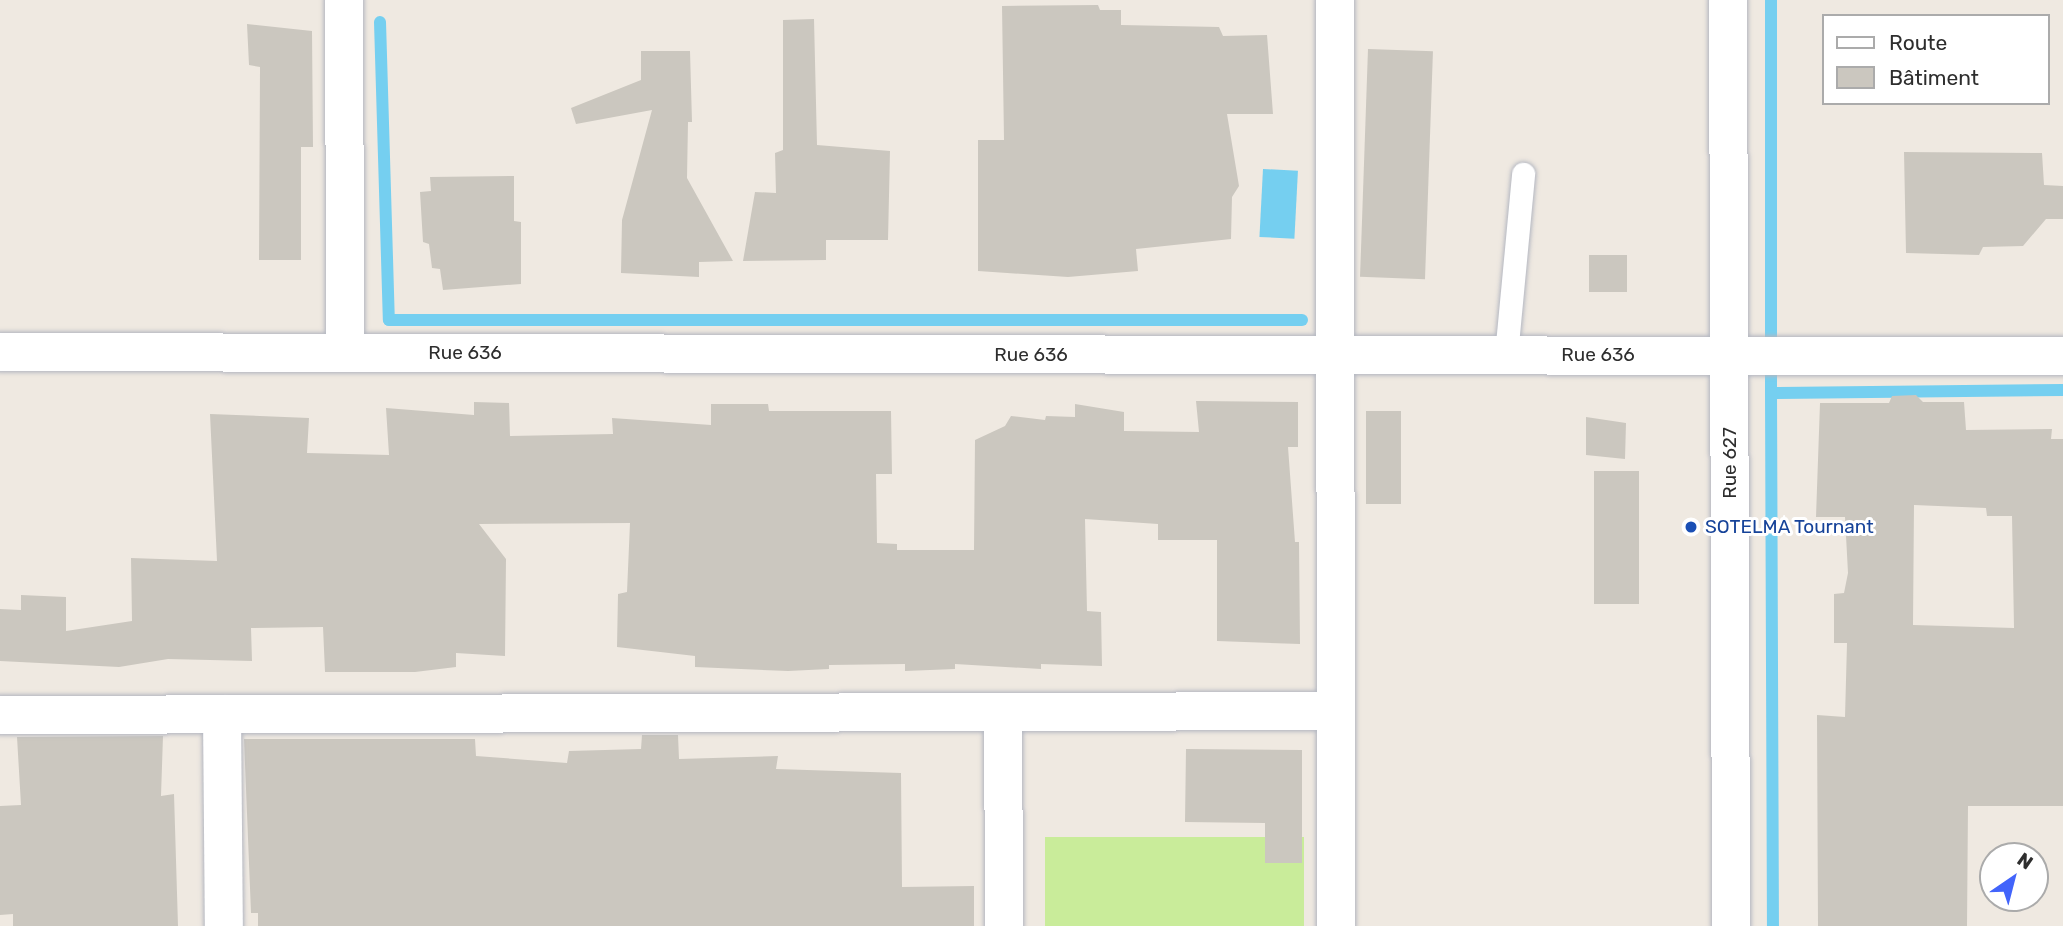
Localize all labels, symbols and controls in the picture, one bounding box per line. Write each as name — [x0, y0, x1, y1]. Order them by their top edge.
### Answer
legend — [1822, 14, 2049, 105]
text: Route — [1889, 30, 1947, 55]
text: Bâtiment — [1889, 65, 1979, 90]
street label: Rue 636 — [428, 342, 502, 364]
street label: Rue 636 — [994, 344, 1068, 366]
street label: Rue 636 — [1561, 344, 1635, 366]
street label: Rue 627 — [1719, 427, 1741, 499]
place label: SOTELMA Tournant — [1705, 516, 1875, 538]
marker: SOTELMA Tournant — [1683, 519, 1699, 535]
north arrow — [1979, 842, 2049, 912]
text: N — [2013, 848, 2037, 874]

